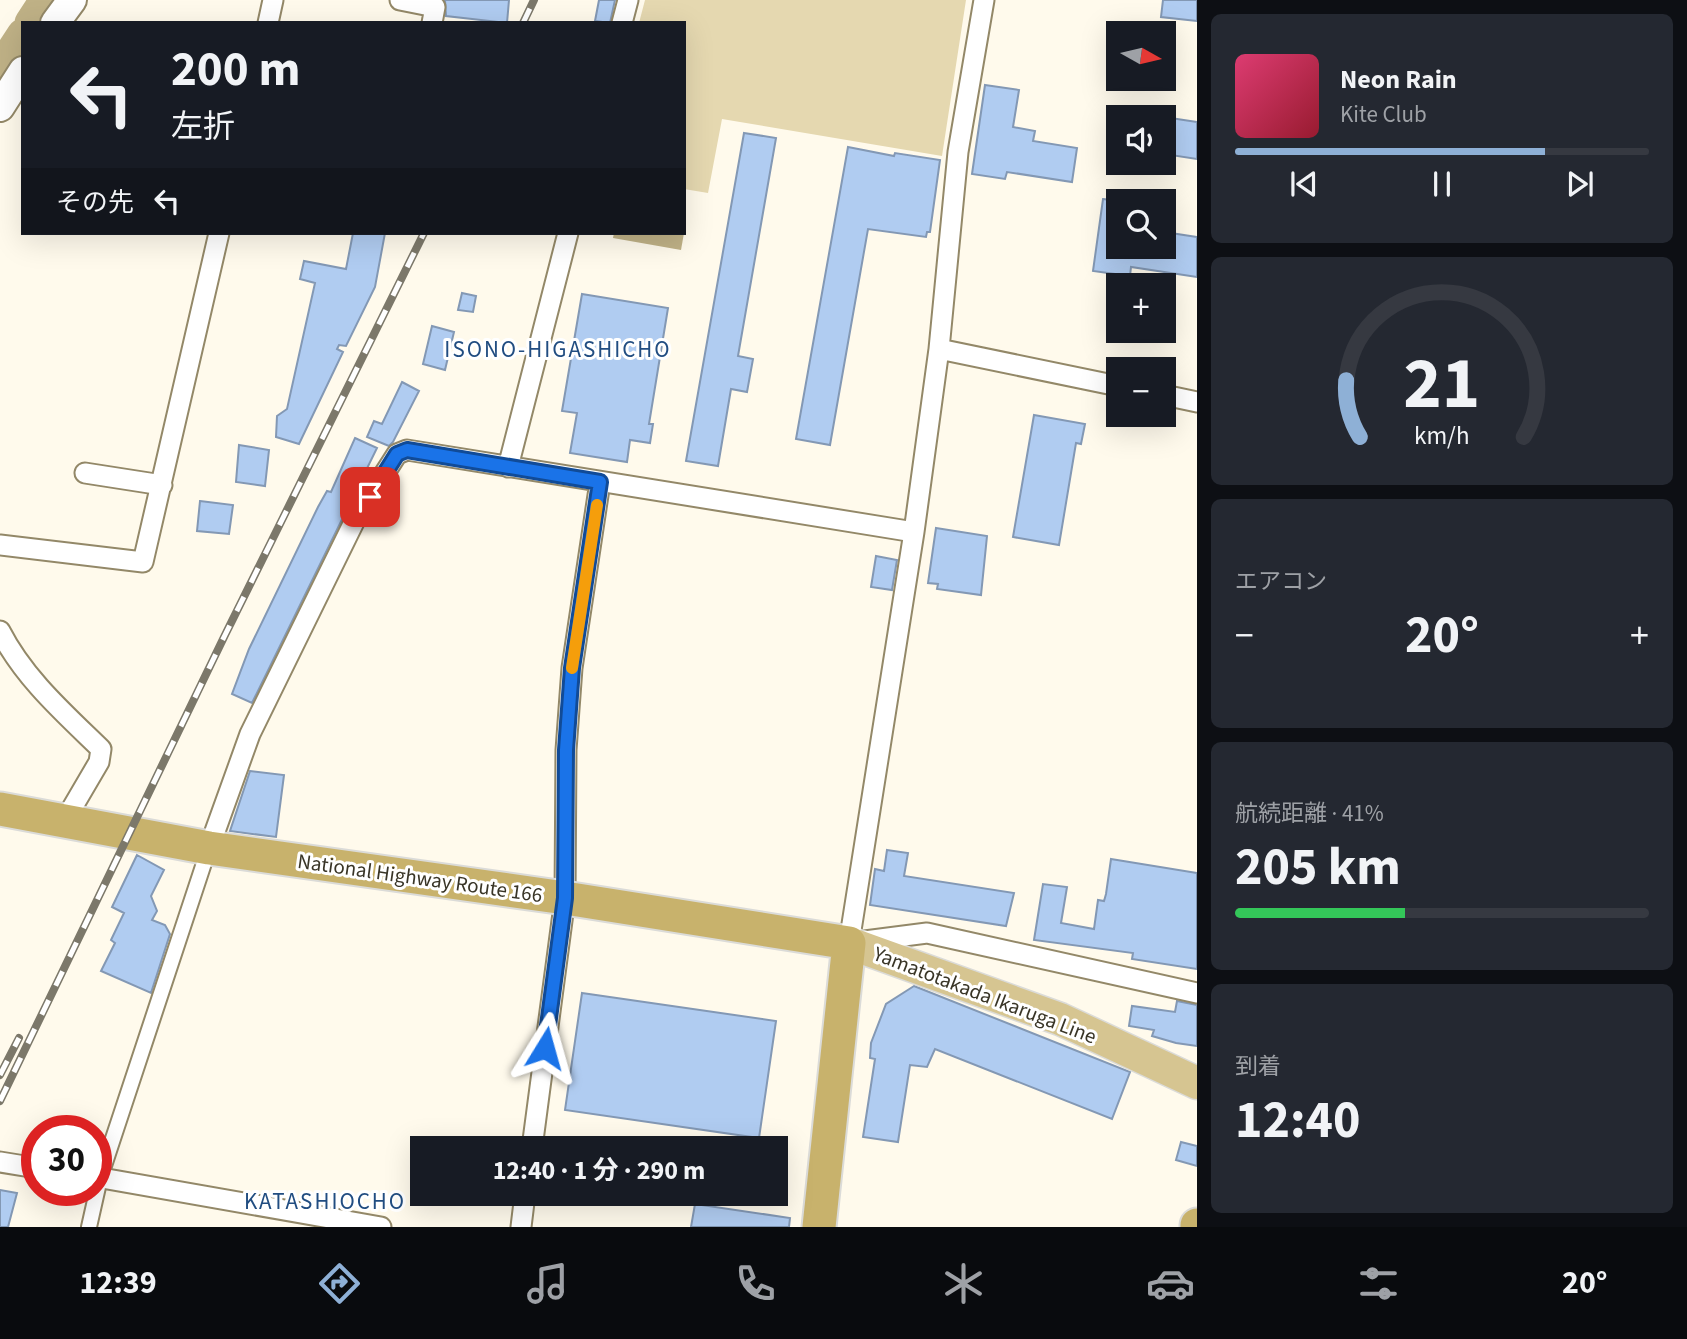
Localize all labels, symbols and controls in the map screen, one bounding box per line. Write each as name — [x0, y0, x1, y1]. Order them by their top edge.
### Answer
north arrow — [1106, 21, 1176, 91]
map controls — [1106, 21, 1176, 427]
text: 200 m — [171, 35, 300, 105]
icon: left — [56, 49, 147, 140]
text: Neon Rain — [1340, 61, 1457, 98]
text: Kite Club — [1340, 98, 1427, 131]
text: 左折 — [171, 104, 235, 150]
button: sound — [1106, 105, 1176, 175]
icon: previous — [1285, 165, 1323, 203]
icon: pause — [1423, 165, 1461, 203]
icon: next — [1561, 165, 1599, 203]
icon: left — [148, 182, 186, 220]
text: その先 — [56, 184, 134, 221]
button: search — [1106, 189, 1176, 259]
button: + — [1106, 273, 1176, 343]
text: 21 — [1404, 332, 1480, 436]
district label: ISONO-HIGASHICHO — [444, 333, 672, 366]
button: − — [1106, 357, 1176, 427]
text: km/h — [1414, 418, 1470, 454]
pin — [340, 467, 400, 527]
icon: arrive — [351, 478, 389, 516]
text: エアコン — [1235, 565, 1327, 598]
text: 20° — [1405, 599, 1479, 673]
text: − — [1235, 609, 1254, 663]
text: + — [1630, 609, 1649, 663]
text: 航続距離 · 41% — [1235, 797, 1384, 830]
text: 205 km — [1235, 831, 1401, 905]
street label: National Highway Route 166 — [296, 846, 544, 910]
street label: Yamatotakada Ikaruga Line — [868, 938, 1101, 1051]
position arrow — [508, 1011, 582, 1085]
text: 到着 — [1235, 1050, 1281, 1083]
text: 12:40 — [1235, 1084, 1360, 1158]
speed limit sign: 30 — [21, 1115, 112, 1206]
text: 12:40 · 1 分 · 290 m — [493, 1152, 705, 1189]
district label: KATASHIOCHO — [244, 1185, 406, 1218]
icon: directions — [315, 1259, 364, 1308]
icon: music — [523, 1259, 572, 1308]
icon: phone — [731, 1259, 780, 1308]
icon: climate — [939, 1259, 988, 1308]
icon: car — [1146, 1259, 1195, 1308]
icon: filters — [1354, 1259, 1403, 1308]
text: 12:39 — [79, 1260, 157, 1306]
text: 20° — [1562, 1260, 1608, 1306]

